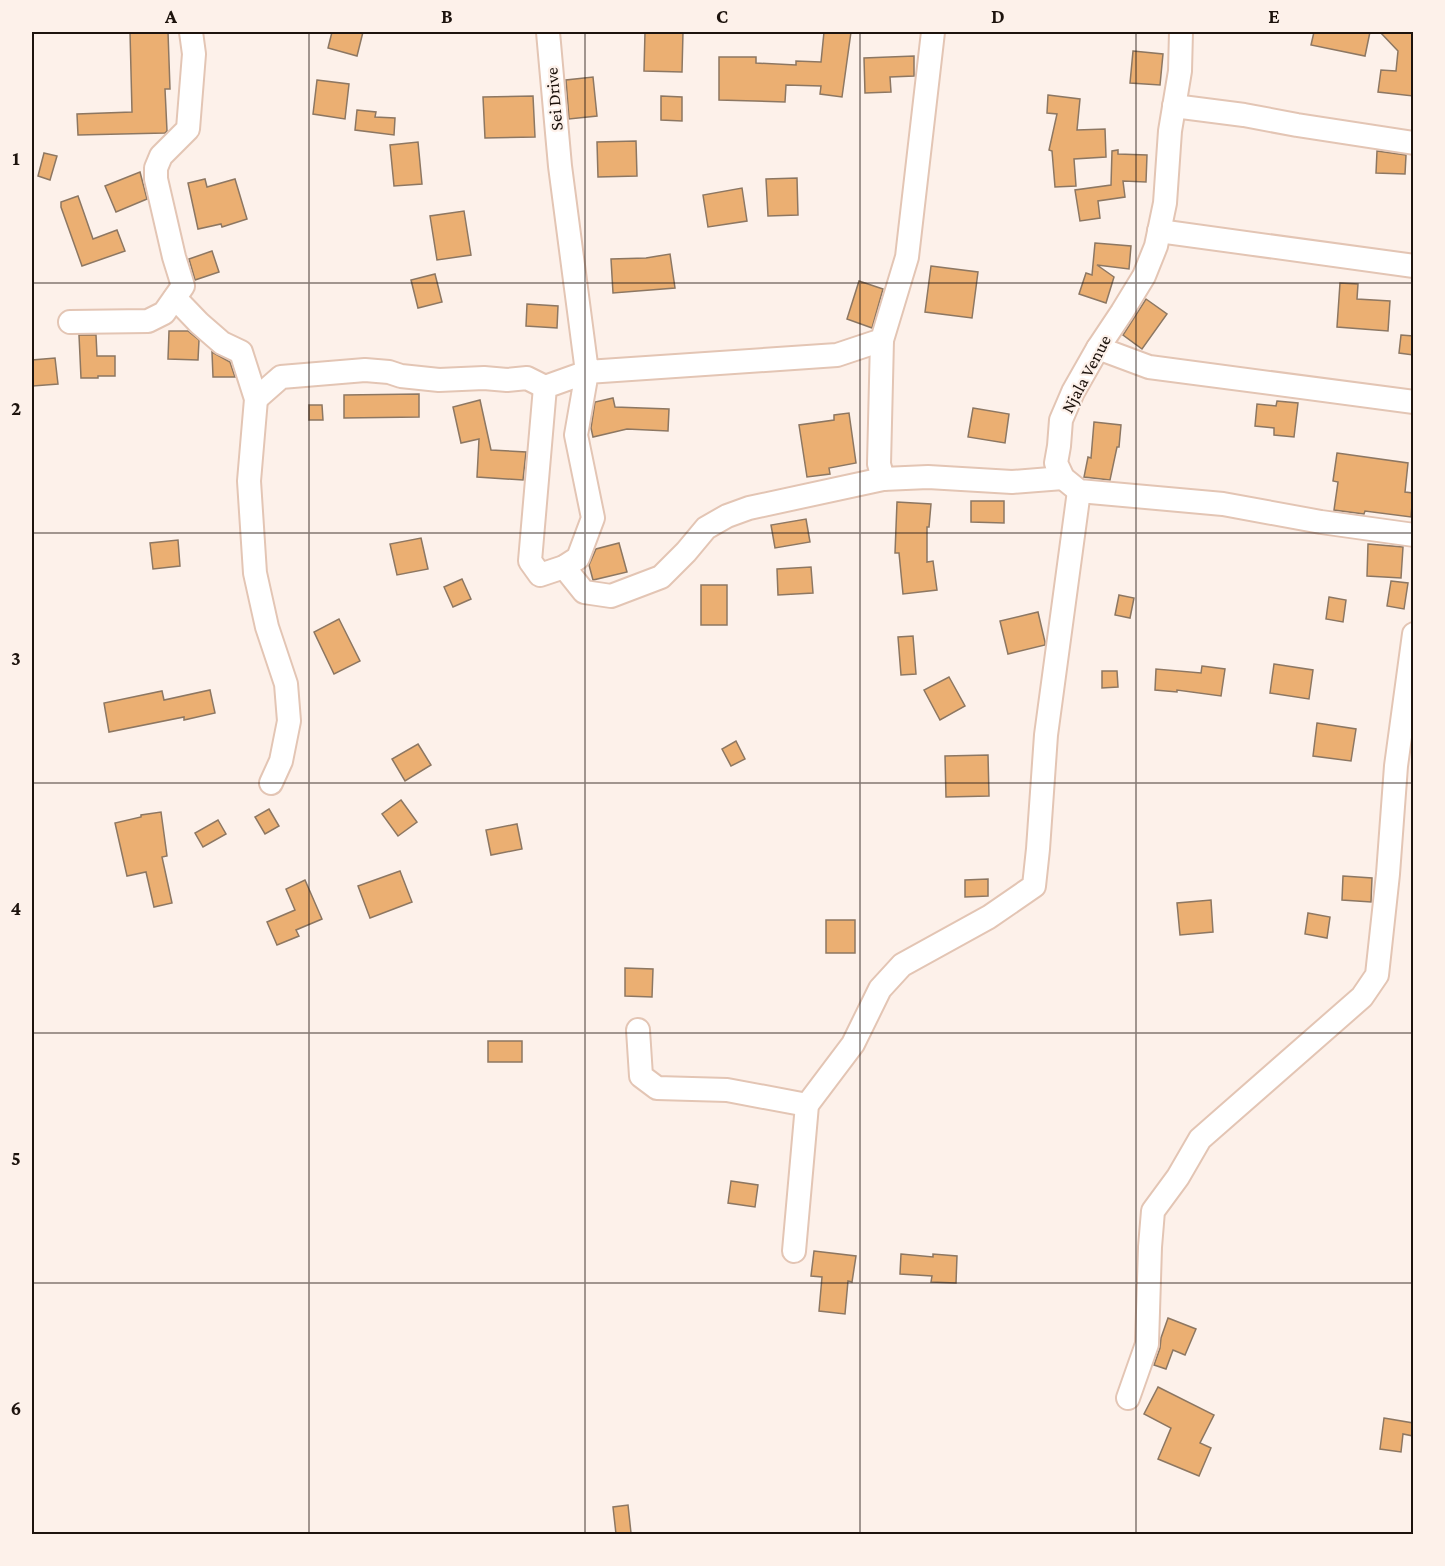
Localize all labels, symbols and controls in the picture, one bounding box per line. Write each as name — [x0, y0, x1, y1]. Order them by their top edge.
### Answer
text: A — [164, 5, 178, 27]
text: B — [441, 5, 453, 27]
text: C — [716, 5, 728, 27]
text: D — [991, 5, 1005, 27]
text: E — [1268, 5, 1280, 27]
street label: Sei Drive — [541, 66, 567, 132]
text: 1 — [12, 147, 20, 169]
street label: Njala Venue — [1057, 331, 1116, 417]
text: 2 — [11, 397, 21, 419]
text: 3 — [11, 647, 21, 669]
text: 4 — [11, 897, 22, 919]
text: 5 — [11, 1147, 21, 1169]
text: 6 — [11, 1397, 21, 1419]

